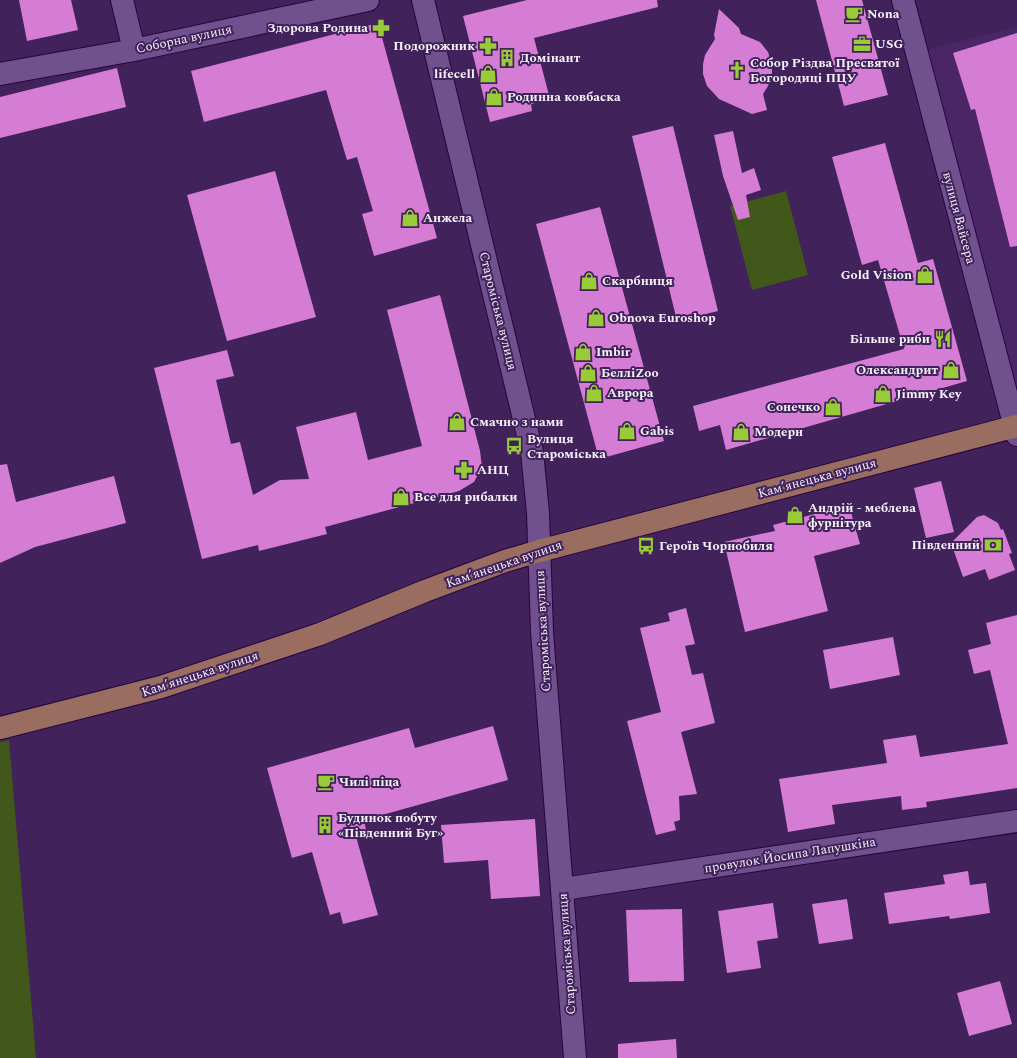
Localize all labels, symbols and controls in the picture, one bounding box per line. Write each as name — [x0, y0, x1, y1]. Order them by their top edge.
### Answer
cafe icon: Nona — [844, 4, 864, 24]
place label: Nona — [867, 4, 900, 24]
place label: Здорова Родина — [267, 18, 368, 38]
pharmacy icon: Здорова Родина — [371, 18, 391, 38]
street label: Соборна вулиця — [134, 19, 234, 59]
office icon: USG — [852, 34, 872, 54]
place label: USG — [875, 34, 903, 54]
place label: Подорожник — [393, 36, 475, 56]
pharmacy icon: Подорожник — [478, 36, 498, 56]
building icon: Домінант — [497, 48, 517, 68]
place label: Домінант — [520, 48, 581, 68]
place label: Собор Різдва Пресвятої Богородиці ПЦУ — [750, 53, 900, 88]
church icon: Собор Різдва Пресвятої Богородиці ПЦУ — [727, 60, 747, 80]
place label: lifecell — [434, 64, 475, 84]
shop icon: lifecell — [478, 64, 498, 84]
shop icon: Родинна ковбаска — [484, 87, 504, 107]
place label: Родинна ковбаска — [507, 87, 621, 107]
street label: вулиця Вайсера — [937, 170, 981, 267]
shop icon: Анжела — [400, 208, 420, 228]
place label: Анжела — [423, 208, 472, 228]
street label: Староміська вулиця — [474, 250, 522, 372]
place label: Gold Vision — [841, 265, 912, 285]
shop icon: Gold Vision — [915, 265, 935, 285]
shop icon: Скарбниця — [579, 271, 599, 291]
place label: Скарбниця — [602, 271, 673, 291]
shop icon: Obnova Euroshop — [586, 308, 606, 328]
place label: Obnova Euroshop — [609, 308, 716, 328]
place label: Більше риби — [850, 329, 930, 349]
restaurant icon: Більше риби — [933, 329, 953, 349]
shop icon: Imbir — [573, 342, 593, 362]
place label: Imbir — [596, 342, 631, 362]
place label: Олександрит — [856, 360, 938, 380]
shop icon: Олександрит — [941, 360, 961, 380]
shop icon: БелліZoo — [578, 363, 598, 383]
place label: БелліZoo — [601, 363, 659, 383]
shop icon: Аврора — [584, 383, 604, 403]
place label: Аврора — [607, 383, 654, 403]
shop icon: Jimmy Key — [873, 384, 893, 404]
place label: Jimmy Key — [896, 384, 962, 404]
place label: Сонечко — [767, 397, 820, 417]
shop icon: Сонечко — [823, 397, 843, 417]
shop icon: Смачно з нами — [447, 412, 467, 432]
place label: Смачно з нами — [470, 412, 564, 432]
shop icon: Gabis — [617, 421, 637, 441]
place label: Gabis — [640, 421, 674, 441]
shop icon: Модерн — [731, 422, 751, 442]
place label: Модерн — [754, 422, 803, 442]
place label: Вулиця Староміська — [527, 429, 606, 464]
bus stop icon: Вулиця Староміська — [504, 436, 524, 456]
street label: Камʼянецька вулиця — [756, 453, 878, 503]
pharmacy icon: АНЦ — [454, 460, 474, 480]
place label: АНЦ — [477, 460, 509, 480]
shop icon: Все для рибалки — [391, 487, 411, 507]
place label: Все для рибалки — [414, 487, 518, 507]
place label: Андрій - меблева фурнітура — [808, 498, 916, 533]
shop icon: Андрій - меблева фурнітура — [785, 505, 805, 525]
street label: Камʼянецька вулиця — [443, 535, 565, 593]
place label: Південний — [912, 535, 980, 555]
bank icon: Південний — [983, 535, 1003, 555]
bus stop icon: Героїв Чорнобиля — [636, 536, 656, 556]
place label: Героїв Чорнобиля — [659, 536, 773, 556]
street label: Староміська вулиця — [530, 570, 556, 692]
street label: Камʼянецька вулиця — [139, 646, 261, 702]
cafe icon: Чилі піца — [316, 772, 336, 792]
place label: Чилі піца — [339, 772, 400, 792]
place label: Будинок побуту «Південний Буг» — [338, 808, 443, 843]
building icon: Будинок побуту «Південний Буг» — [315, 815, 335, 835]
street label: провулок Йосипа Лапушкіна — [703, 831, 878, 878]
street label: Староміська вулиця — [553, 893, 581, 1015]

